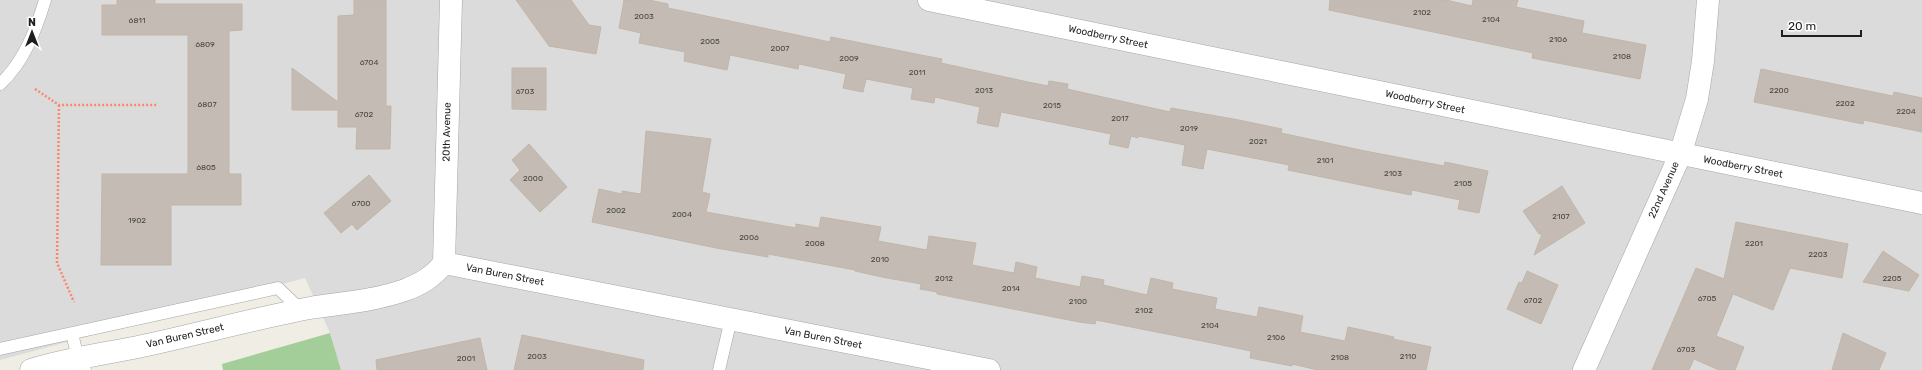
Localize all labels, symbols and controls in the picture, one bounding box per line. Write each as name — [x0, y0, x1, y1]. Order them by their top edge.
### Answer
house number: 2102 — [1413, 8, 1431, 17]
north arrow — [12, 12, 52, 52]
house number: 2003 — [634, 12, 654, 21]
scale bar — [1782, 12, 1861, 38]
house number: 2104 — [1482, 15, 1500, 24]
text: N — [28, 16, 36, 29]
house number: 6811 — [129, 16, 145, 25]
text: 20 m — [1788, 19, 1816, 33]
street label: Woodberry Street — [1067, 23, 1149, 51]
house number: 2106 — [1549, 35, 1567, 44]
house number: 2005 — [700, 37, 720, 46]
house number: 6809 — [195, 40, 215, 49]
house number: 2007 — [771, 44, 789, 53]
house number: 2108 — [1613, 52, 1631, 61]
house number: 2009 — [839, 54, 859, 63]
house number: 6704 — [360, 58, 378, 67]
house number: 2011 — [909, 68, 925, 77]
house number: 2013 — [975, 86, 993, 95]
house number: 2200 — [1769, 86, 1789, 95]
house number: 6703 — [516, 87, 534, 96]
street label: Woodberry Street — [1384, 88, 1466, 116]
house number: 2202 — [1835, 99, 1855, 108]
house number: 6807 — [197, 100, 217, 109]
house number: 2015 — [1043, 101, 1061, 110]
street label: 20th Avenue — [440, 102, 454, 162]
house number: 2204 — [1896, 107, 1916, 116]
house number: 6702 — [355, 110, 374, 119]
house number: 2017 — [1111, 114, 1129, 123]
house number: 2019 — [1180, 124, 1198, 133]
house number: 2021 — [1249, 137, 1267, 146]
street label: Woodberry Street — [1702, 153, 1784, 181]
house number: 2101 — [1317, 156, 1333, 165]
street label: 22nd Avenue — [1646, 159, 1682, 220]
house number: 6805 — [196, 163, 216, 172]
house number: 2103 — [1384, 169, 1402, 178]
house number: 2000 — [523, 174, 543, 183]
house number: 2105 — [1454, 179, 1472, 188]
house number: 6700 — [352, 199, 370, 208]
house number: 2002 — [606, 206, 626, 215]
house number: 2004 — [672, 210, 692, 219]
house number: 2107 — [1552, 212, 1570, 221]
house number: 1902 — [128, 216, 146, 225]
house number: 2006 — [739, 233, 759, 242]
house number: 2008 — [805, 239, 825, 248]
house number: 2201 — [1745, 239, 1763, 248]
house number: 2203 — [1808, 250, 1828, 259]
house number: 2010 — [871, 255, 889, 264]
street label: Van Buren Street — [465, 262, 545, 288]
house number: 2012 — [935, 274, 953, 283]
house number: 2205 — [1882, 274, 1902, 283]
house number: 2014 — [1002, 284, 1020, 293]
house number: 6705 — [1698, 294, 1717, 303]
house number: 6702 — [1524, 296, 1543, 305]
house number: 2100 — [1069, 297, 1087, 306]
house number: 2102 — [1135, 306, 1153, 315]
street label: Van Buren Street — [145, 321, 225, 351]
house number: 2104 — [1201, 321, 1219, 330]
street label: Van Buren Street — [783, 325, 863, 351]
house number: 2106 — [1267, 333, 1285, 342]
house number: 6703 — [1677, 345, 1695, 354]
house number: 2003 — [527, 352, 547, 361]
house number: 2110 — [1400, 352, 1416, 361]
house number: 2108 — [1331, 353, 1349, 362]
house number: 2001 — [457, 354, 475, 363]

